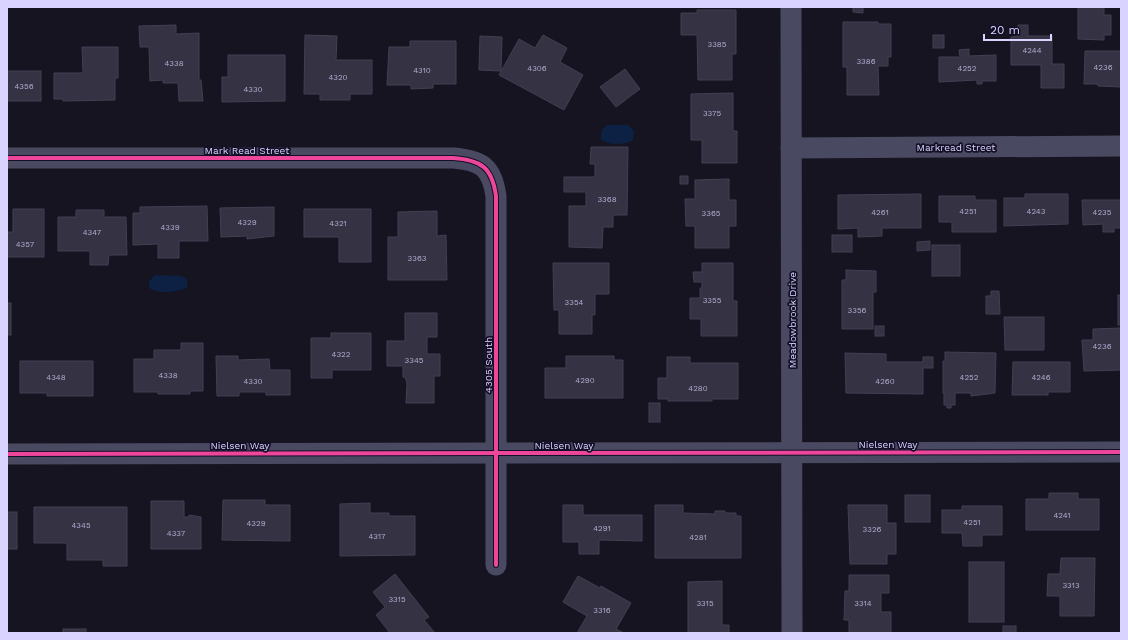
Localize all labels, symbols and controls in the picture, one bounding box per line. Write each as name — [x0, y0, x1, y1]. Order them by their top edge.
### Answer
scale bar — [984, 16, 1051, 42]
text: 20 m — [990, 23, 1020, 37]
house number: 3385 — [708, 40, 727, 49]
house number: 4244 — [1022, 46, 1042, 55]
house number: 3386 — [856, 57, 876, 66]
house number: 4338 — [164, 59, 184, 68]
house number: 4236 — [1093, 63, 1113, 72]
house number: 4306 — [527, 64, 547, 73]
house number: 4252 — [958, 64, 977, 73]
house number: 4310 — [413, 66, 431, 75]
house number: 4320 — [328, 73, 348, 82]
house number: 4356 — [14, 82, 34, 91]
house number: 4330 — [243, 85, 263, 94]
house number: 3375 — [703, 109, 721, 118]
street label: Markread Street — [916, 142, 996, 153]
street label: Mark Read Street — [205, 145, 290, 156]
house number: 3368 — [597, 195, 617, 204]
house number: 4251 — [959, 207, 977, 216]
house number: 4243 — [1027, 207, 1046, 216]
house number: 4261 — [871, 208, 889, 217]
house number: 4235 — [1093, 208, 1112, 217]
house number: 3365 — [702, 209, 721, 218]
house number: 4329 — [237, 218, 257, 227]
house number: 4321 — [329, 219, 347, 228]
house number: 4339 — [160, 223, 180, 232]
house number: 4347 — [83, 228, 102, 237]
house number: 4357 — [16, 240, 35, 249]
house number: 3363 — [408, 254, 427, 263]
street label: Meadowbrook Drive — [787, 272, 798, 368]
house number: 3355 — [703, 296, 722, 305]
house number: 3354 — [565, 298, 584, 307]
house number: 3356 — [848, 306, 867, 315]
street label: 4305 South — [483, 337, 494, 393]
house number: 4236 — [1092, 342, 1112, 351]
house number: 4322 — [332, 350, 351, 359]
house number: 3345 — [405, 356, 424, 365]
house number: 4338 — [158, 371, 178, 380]
house number: 4348 — [46, 373, 66, 382]
house number: 4252 — [960, 373, 979, 382]
house number: 4246 — [1031, 373, 1051, 382]
house number: 4290 — [575, 376, 595, 385]
house number: 4330 — [243, 377, 263, 386]
house number: 4260 — [875, 377, 895, 386]
house number: 4280 — [688, 384, 708, 393]
street label: Nielsen Way — [859, 439, 918, 450]
street label: Nielsen Way — [211, 440, 270, 451]
street label: Nielsen Way — [535, 440, 594, 451]
house number: 4241 — [1053, 511, 1071, 520]
house number: 4251 — [963, 518, 981, 527]
house number: 4329 — [246, 519, 266, 528]
house number: 4345 — [71, 521, 91, 530]
house number: 4291 — [593, 524, 611, 533]
house number: 3326 — [863, 525, 882, 534]
house number: 4337 — [167, 529, 186, 538]
house number: 4317 — [368, 532, 386, 541]
house number: 4281 — [689, 533, 707, 542]
house number: 3313 — [1062, 581, 1080, 590]
house number: 3315 — [388, 595, 406, 604]
house number: 3315 — [696, 599, 714, 608]
house number: 3314 — [854, 599, 872, 608]
house number: 3316 — [593, 606, 611, 615]

